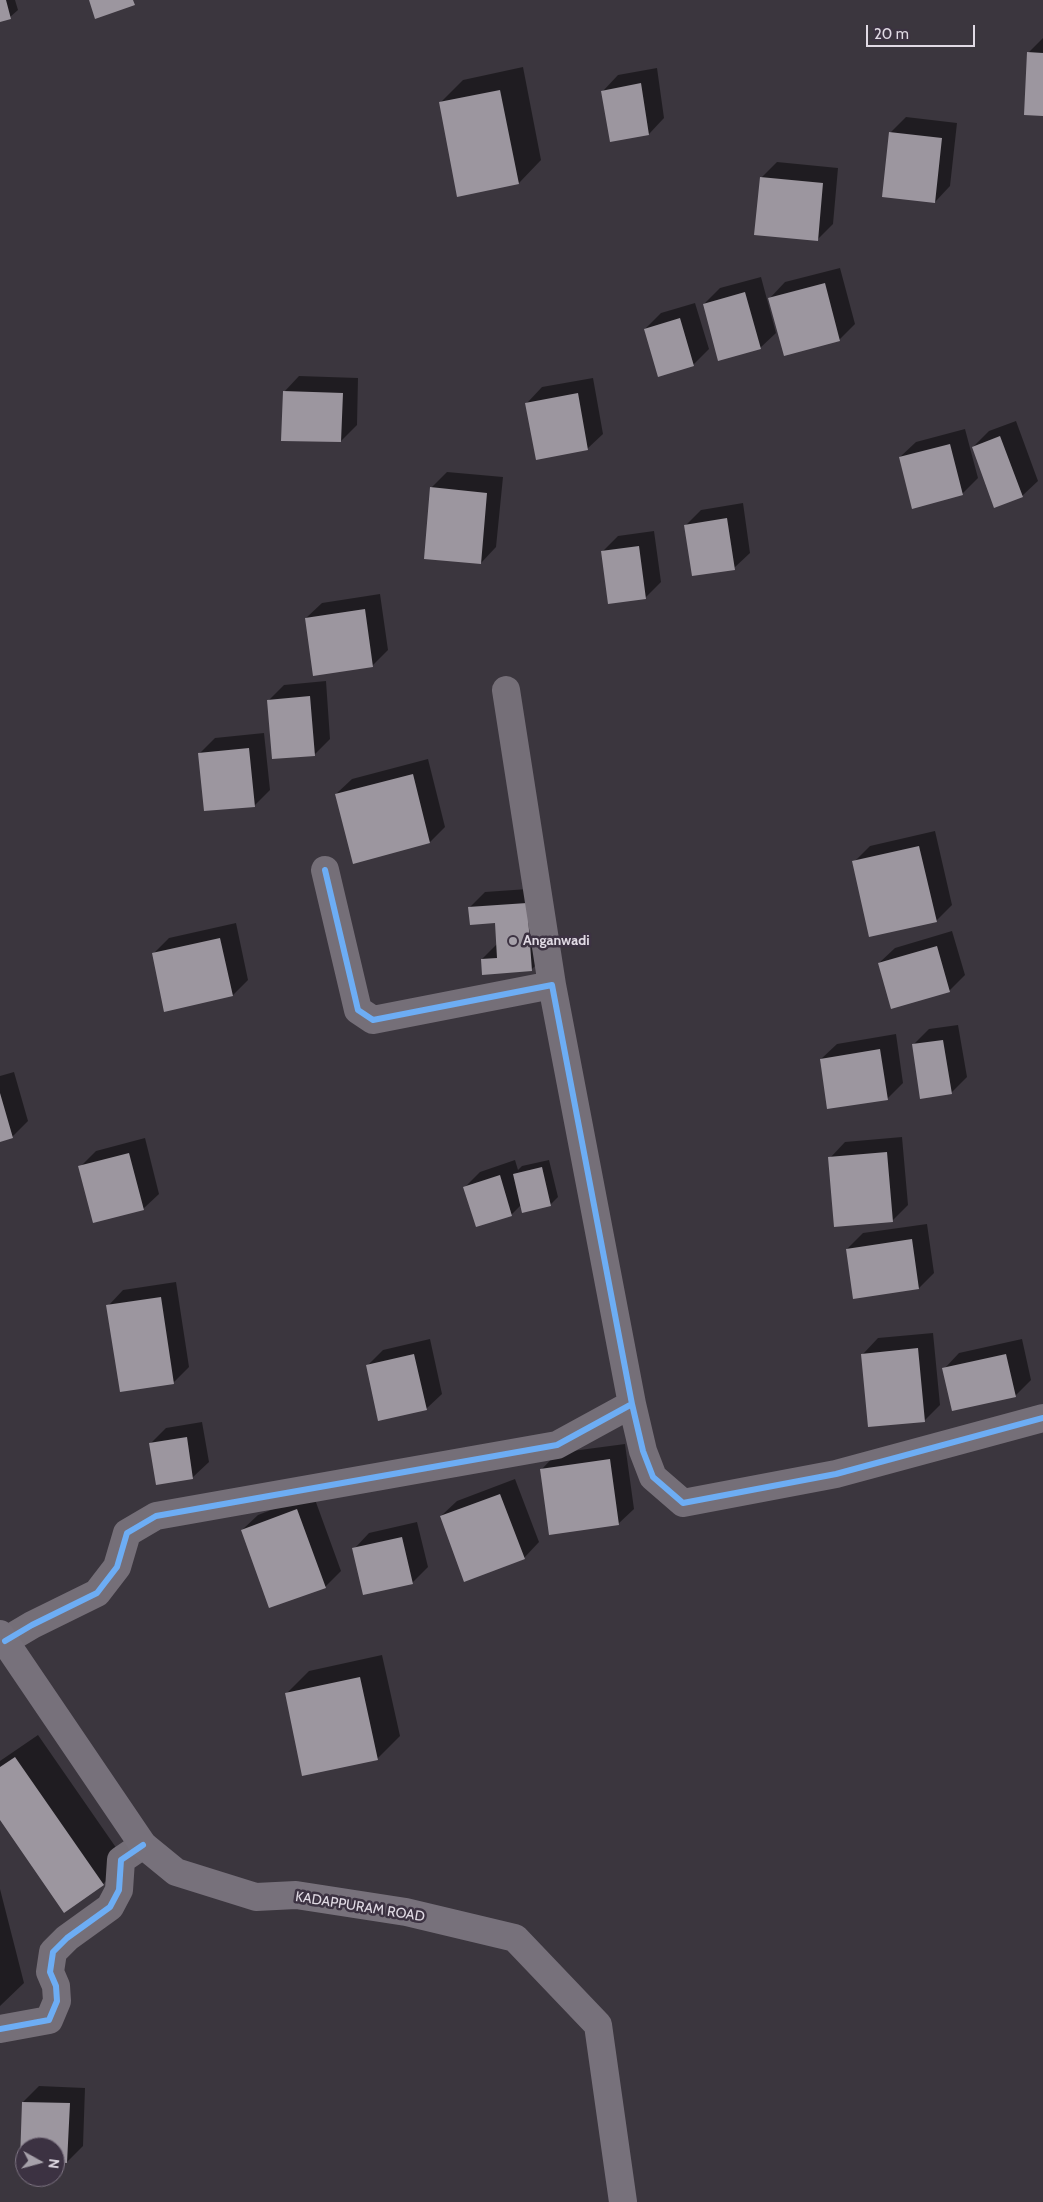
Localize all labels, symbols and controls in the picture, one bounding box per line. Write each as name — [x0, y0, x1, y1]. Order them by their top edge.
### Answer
scale bar — [868, 15, 977, 47]
text: 20 m — [874, 25, 909, 43]
place label: Anganwadi — [523, 933, 589, 949]
marker: Anganwadi — [507, 935, 519, 947]
street label: KADAPPURAM ROAD — [294, 1888, 426, 1926]
north arrow — [15, 2137, 65, 2187]
text: N — [44, 2158, 63, 2170]

